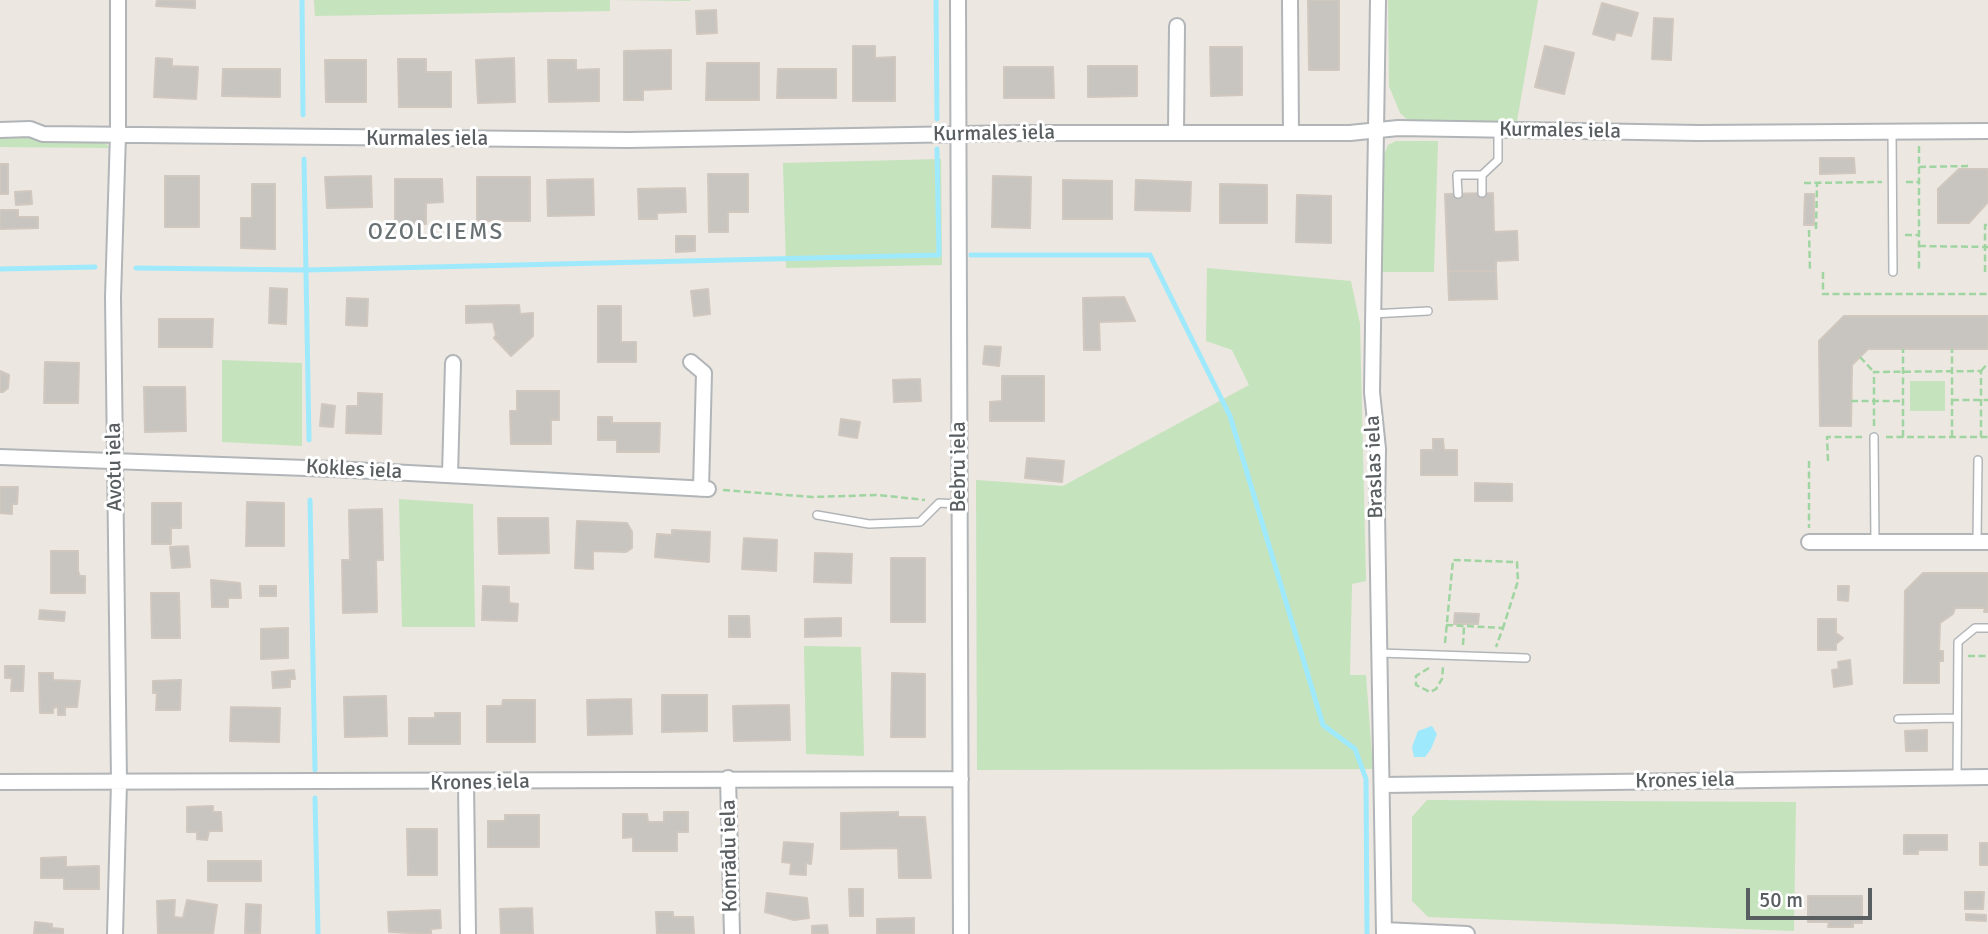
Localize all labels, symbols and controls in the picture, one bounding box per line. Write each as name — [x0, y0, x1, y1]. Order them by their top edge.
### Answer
street label: Kurmales iela — [1499, 117, 1621, 145]
street label: Kurmales iela — [933, 120, 1055, 148]
street label: Kurmales iela — [366, 126, 488, 152]
district label: OZOLCIEMS — [369, 219, 503, 247]
street label: Braslas iela — [1361, 415, 1389, 519]
street label: Bebru iela — [946, 421, 972, 513]
street label: Avotu iela — [102, 422, 128, 512]
street label: Kokles iela — [305, 455, 403, 485]
street label: Krones iela — [1635, 768, 1735, 794]
street label: Krones iela — [430, 770, 530, 796]
street label: Konrādu iela — [716, 799, 744, 913]
scale bar — [1750, 874, 1876, 918]
text: 50 m — [1759, 887, 1803, 913]

